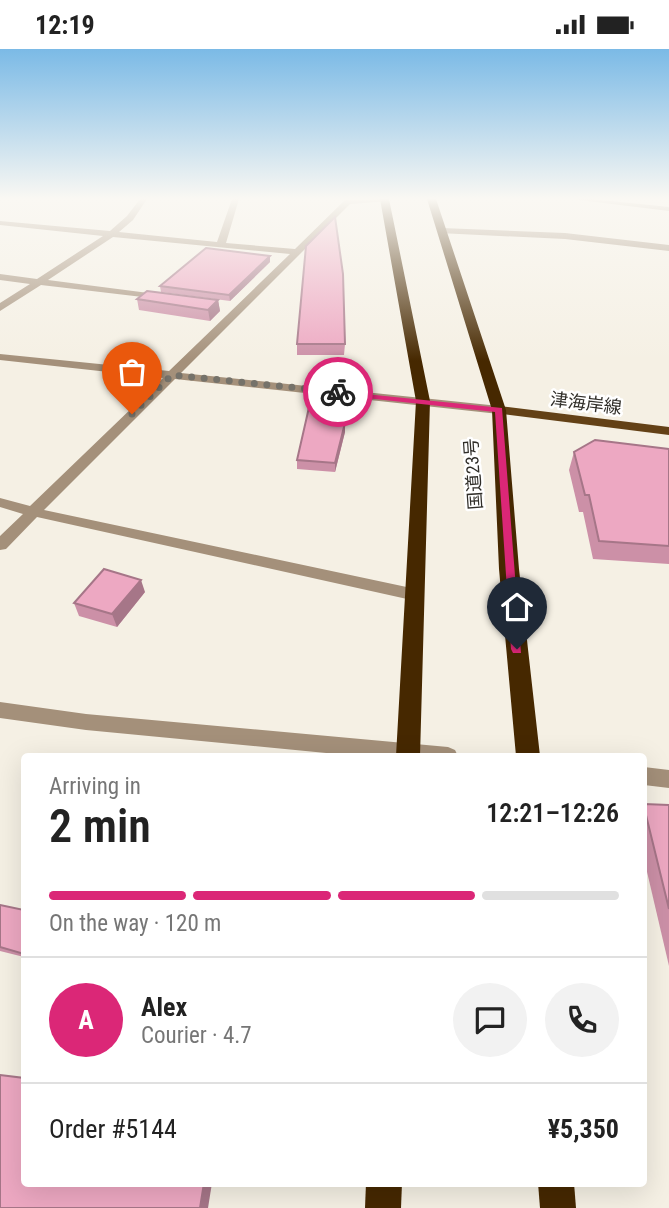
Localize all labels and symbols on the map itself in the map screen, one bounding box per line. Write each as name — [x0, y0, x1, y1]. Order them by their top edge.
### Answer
pin — [102, 342, 162, 414]
courier — [303, 357, 373, 427]
street label: 津海岸線 — [549, 388, 623, 418]
street label: 国道23号 — [460, 437, 486, 511]
pin — [487, 577, 547, 649]

